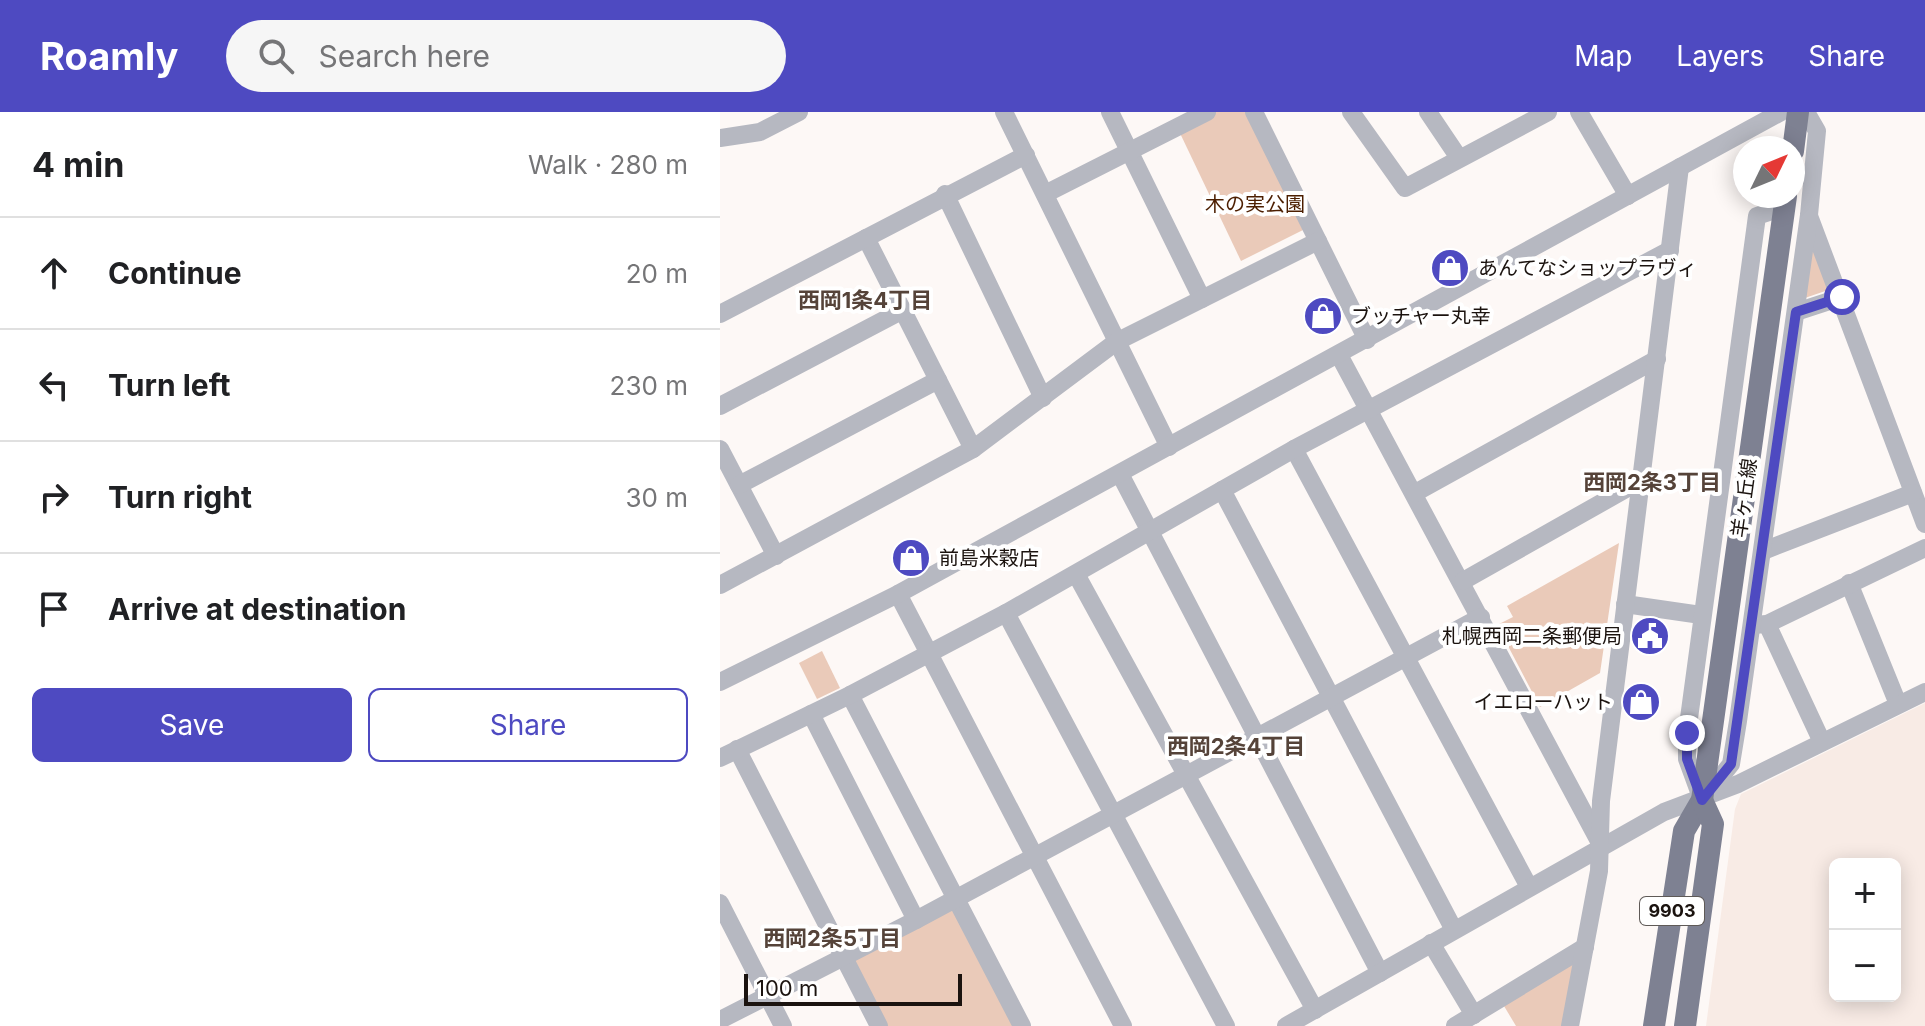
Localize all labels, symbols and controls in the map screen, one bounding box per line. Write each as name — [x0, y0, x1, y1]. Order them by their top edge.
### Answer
search box — [226, 20, 786, 92]
text: Roamly — [40, 33, 178, 79]
icon: search — [254, 34, 298, 78]
text: Search here — [318, 38, 490, 74]
text: Map — [1574, 39, 1632, 73]
text: Layers — [1676, 39, 1764, 73]
text: Share — [1808, 39, 1885, 73]
north arrow — [1733, 136, 1805, 208]
text: 4 min — [32, 144, 124, 185]
text: Walk · 280 m — [528, 149, 688, 180]
park label: 木の実公園 — [1205, 192, 1305, 216]
shop icon: あんてなショップラヴィ — [1429, 247, 1471, 289]
icon: ahead — [32, 251, 76, 295]
text: Continue — [108, 255, 242, 291]
place label: あんてなショップラヴィ — [1478, 256, 1697, 280]
text: 20 m — [626, 258, 688, 289]
route start — [1824, 279, 1860, 315]
district label: 西岡1条4丁目 — [798, 287, 932, 313]
shop icon: ブッチャー丸幸 — [1302, 295, 1344, 337]
place label: ブッチャー丸幸 — [1351, 304, 1491, 328]
icon: left — [32, 363, 76, 407]
text: Turn left — [108, 367, 230, 403]
text: 230 m — [610, 370, 688, 401]
street label: 羊ヶ丘線 — [1727, 457, 1761, 539]
district label: 西岡2条3丁目 — [1583, 469, 1721, 495]
icon: right — [32, 475, 76, 519]
text: Turn right — [108, 479, 252, 515]
text: 30 m — [625, 482, 688, 513]
shop icon: 前島米穀店 — [890, 537, 932, 579]
place label: 前島米穀店 — [939, 546, 1039, 570]
icon: arrive — [32, 587, 76, 631]
text: Arrive at destination — [108, 591, 406, 627]
public building icon: 札幌西岡二条郵便局 — [1629, 615, 1671, 657]
place label: 札幌西岡二条郵便局 — [1442, 624, 1622, 648]
shop icon: イエローハット — [1620, 681, 1662, 723]
button: Save — [32, 688, 352, 762]
button: Share — [368, 688, 688, 762]
place label: イエローハット — [1474, 690, 1613, 714]
route end — [1669, 715, 1705, 751]
district label: 西岡2条4丁目 — [1167, 733, 1305, 759]
map controls — [1829, 858, 1901, 1002]
button: + — [1829, 858, 1901, 930]
road number: 9903 — [1640, 897, 1704, 925]
district label: 西岡2条5丁目 — [763, 925, 901, 951]
button: − — [1829, 930, 1901, 1002]
scale bar — [744, 970, 962, 1006]
text: 100 m — [756, 975, 818, 1001]

